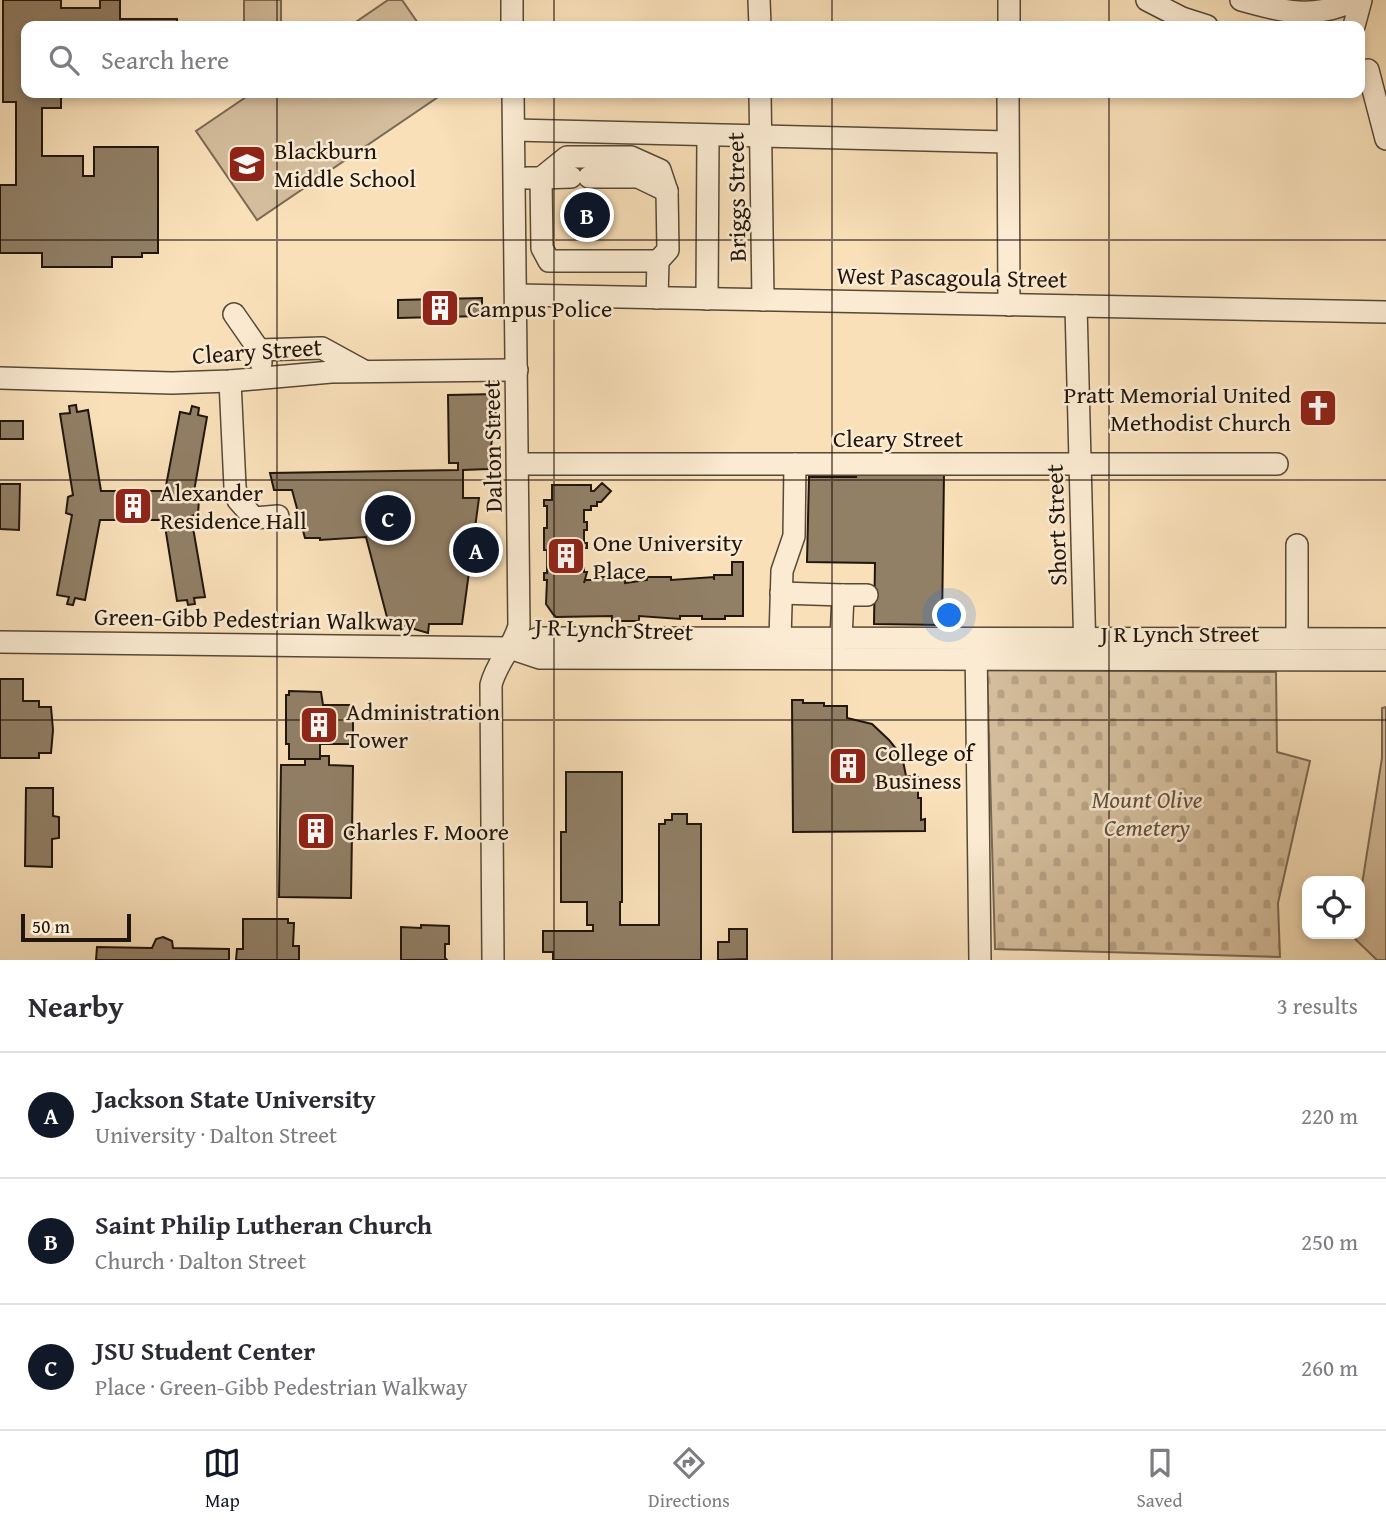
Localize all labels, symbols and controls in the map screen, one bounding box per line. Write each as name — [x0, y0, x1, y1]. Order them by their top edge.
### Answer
search box — [21, 21, 1365, 98]
text: Search here — [101, 40, 229, 79]
icon: search — [45, 41, 83, 79]
street label: Briggs Street — [717, 131, 755, 262]
place label: Blackburn Middle School — [274, 133, 416, 196]
school or university icon: Blackburn Middle School — [226, 143, 268, 185]
pin: B — [564, 189, 610, 241]
street label: West Pascagoula Street — [836, 257, 1068, 297]
building icon: Campus Police — [419, 287, 461, 329]
place label: Campus Police — [467, 291, 612, 326]
street label: Cleary Street — [191, 329, 324, 373]
place label: Pratt Memorial United Methodist Church — [1064, 377, 1292, 440]
street label: Dalton Street — [473, 379, 511, 513]
church icon: Pratt Memorial United Methodist Church — [1297, 387, 1339, 429]
street label: Cleary Street — [833, 421, 964, 456]
street label: Short Street — [1036, 463, 1076, 586]
place label: Alexander Residence Hall — [160, 475, 307, 538]
building icon: Alexander Residence Hall — [112, 485, 154, 527]
pin: C — [365, 492, 411, 544]
pin: A — [453, 524, 499, 576]
place label: One University Place — [593, 525, 743, 588]
building icon: One University Place — [545, 535, 587, 577]
your location — [932, 598, 966, 632]
street label: Green-Gibb Pedestrian Walkway — [94, 599, 416, 639]
street label: J R Lynch Street — [531, 609, 694, 649]
street label: J R Lynch Street — [1098, 616, 1260, 651]
place label: Administration Tower — [346, 694, 500, 757]
building icon: Administration Tower — [298, 704, 340, 746]
place label: College of Business — [875, 735, 976, 798]
building icon: College of Business — [827, 745, 869, 787]
park label: Mount Olive Cemetery — [1092, 782, 1203, 845]
building icon: Charles F. Moore — [295, 810, 337, 852]
place label: Charles F. Moore — [343, 814, 509, 849]
map controls — [1302, 876, 1365, 939]
button: locate — [1302, 876, 1365, 939]
scale bar — [21, 911, 131, 943]
text: 50 m — [32, 912, 70, 940]
text: Nearby — [28, 984, 124, 1028]
text: 3 results — [1277, 989, 1358, 1022]
text: Jackson State University — [95, 1079, 376, 1118]
text: A — [44, 1099, 58, 1132]
text: 220 m — [1301, 1099, 1358, 1132]
text: University · Dalton Street — [95, 1118, 337, 1151]
text: Saint Philip Lutheran Church — [95, 1205, 432, 1244]
text: B — [44, 1225, 58, 1258]
text: 250 m — [1301, 1225, 1358, 1258]
text: Church · Dalton Street — [95, 1244, 306, 1277]
text: JSU Student Center — [95, 1331, 315, 1370]
text: C — [44, 1351, 58, 1384]
text: 260 m — [1301, 1351, 1358, 1384]
text: Place · Green-Gibb Pedestrian Walkway — [95, 1370, 468, 1403]
tab: Map — [203, 1444, 241, 1514]
tab: Directions — [648, 1444, 730, 1514]
tab: Saved — [1137, 1444, 1183, 1514]

